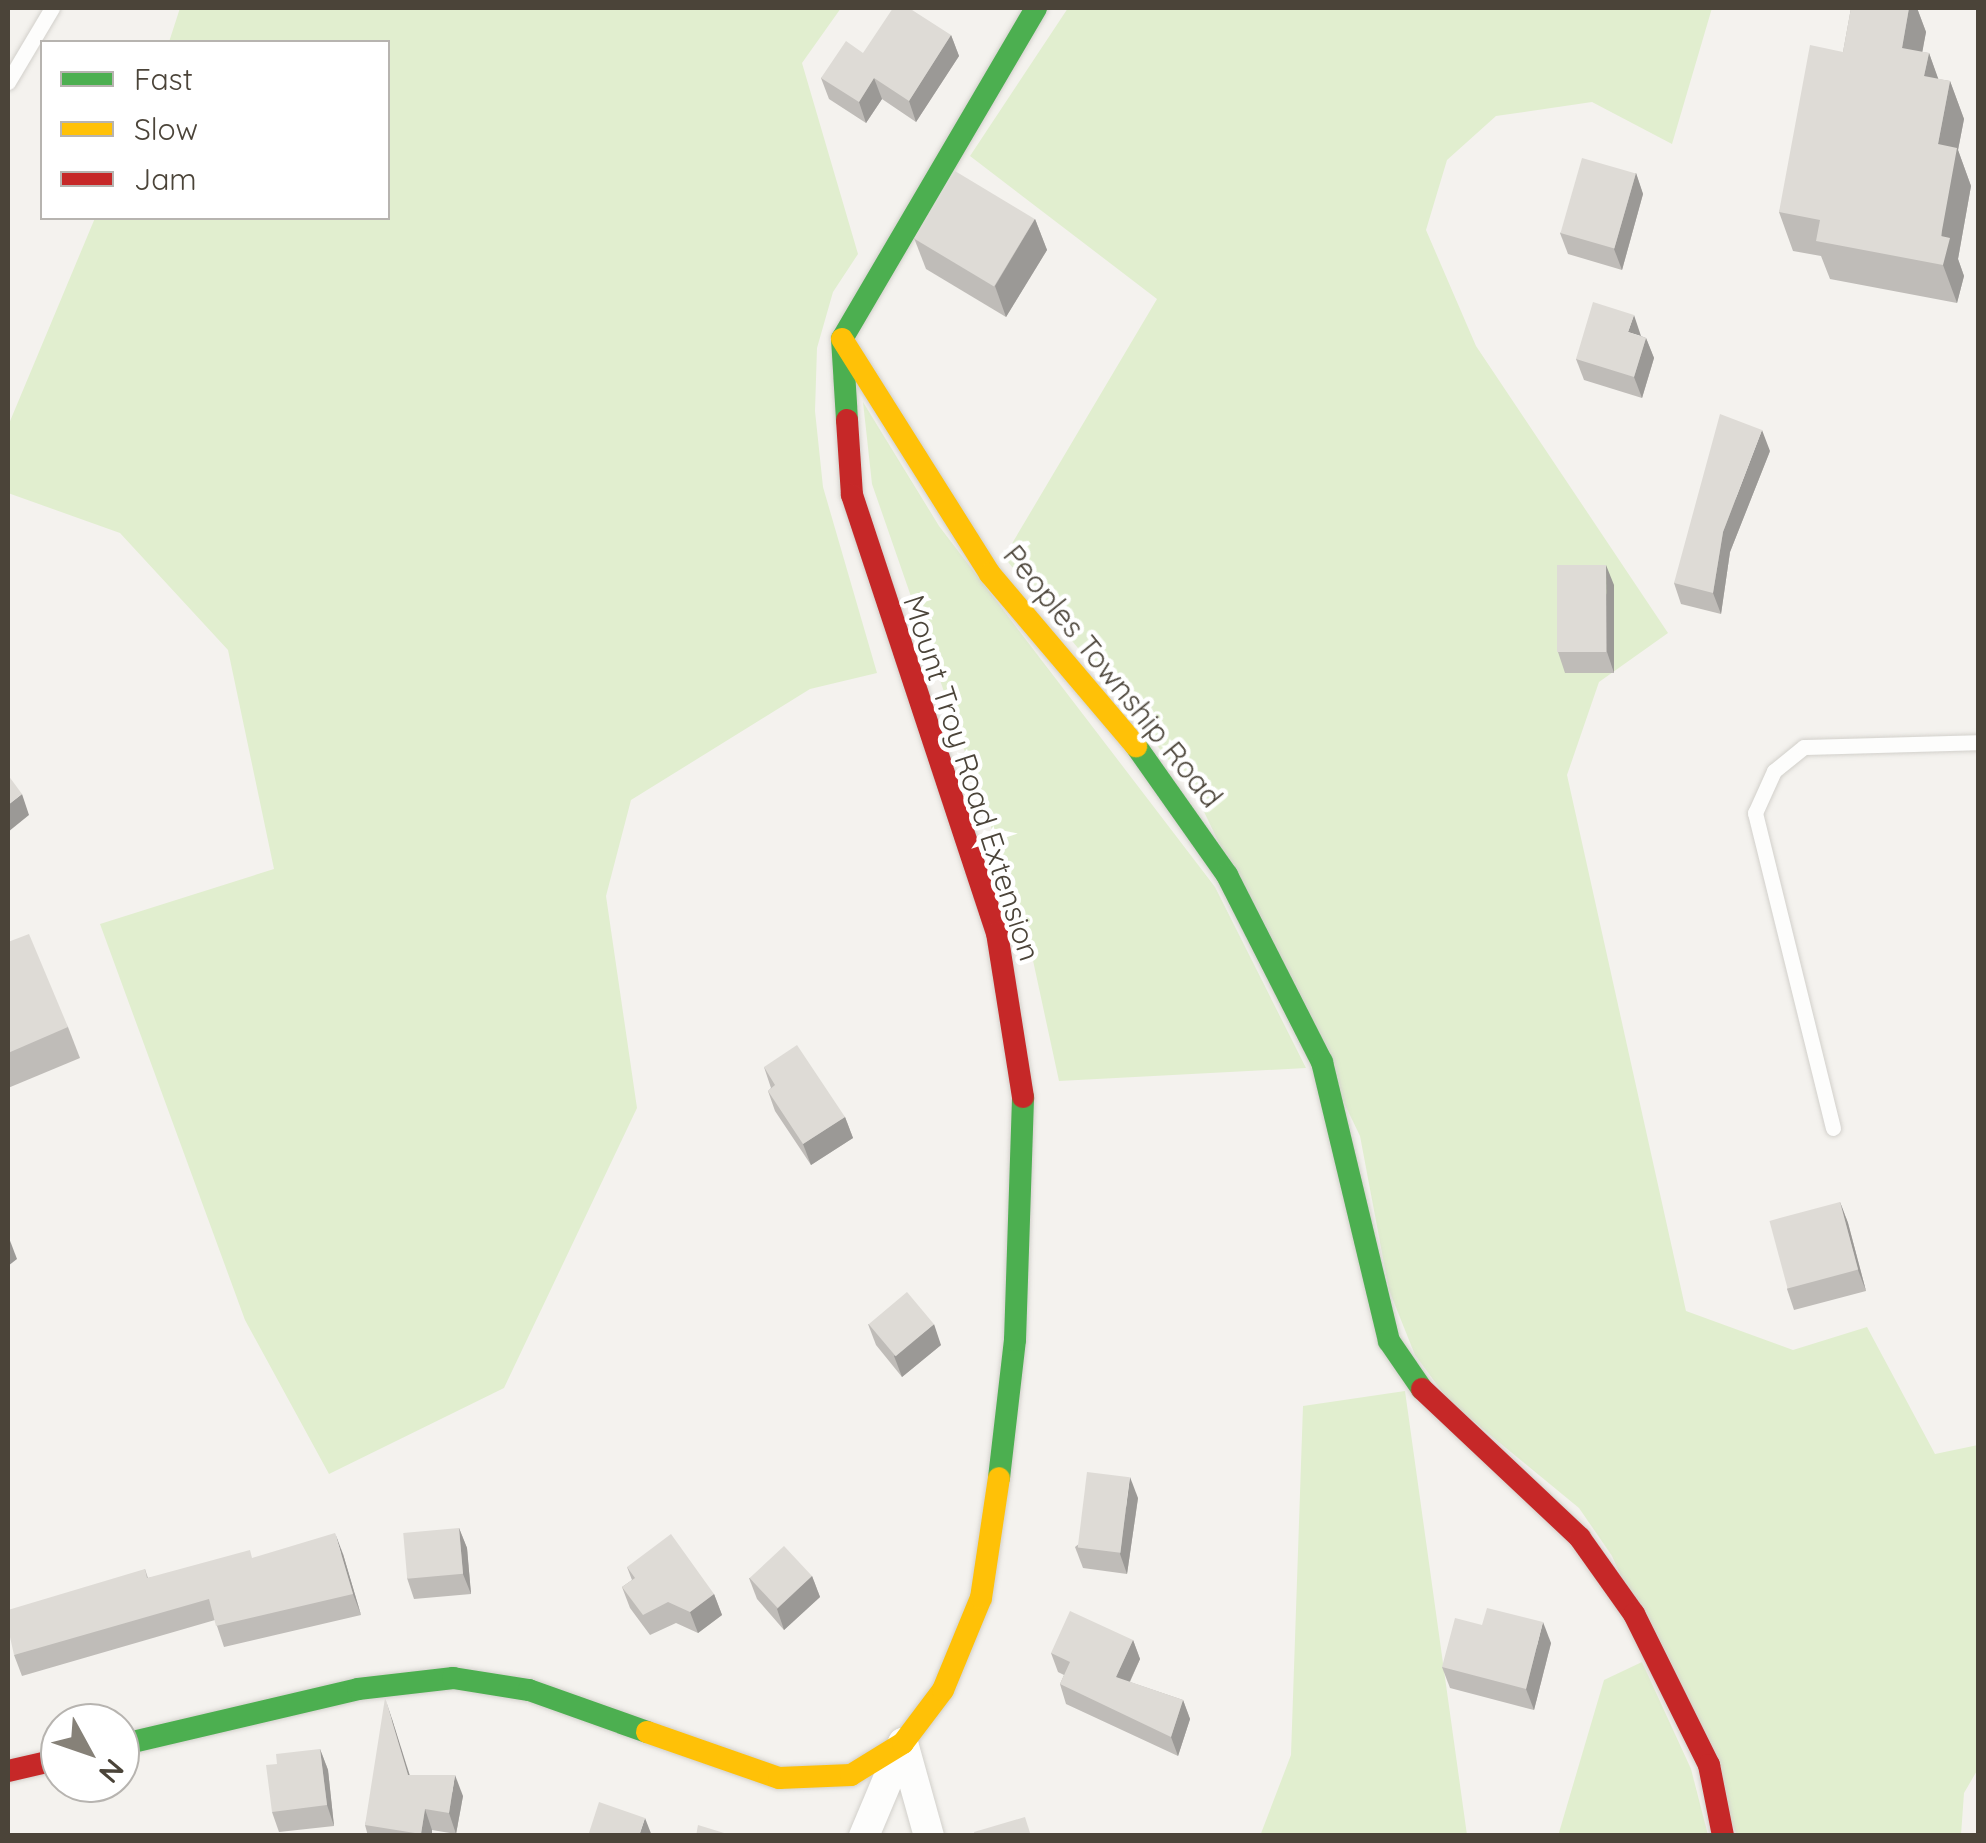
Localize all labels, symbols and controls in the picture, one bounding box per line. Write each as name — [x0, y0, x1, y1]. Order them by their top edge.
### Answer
legend — [40, 40, 390, 220]
text: Fast — [134, 60, 193, 98]
text: Slow — [134, 110, 198, 148]
text: Jam — [134, 160, 197, 198]
street label: Peoples Township Road — [996, 537, 1230, 815]
street label: Mount Troy Road Extension — [896, 591, 1048, 965]
north arrow — [40, 1703, 140, 1803]
text: N — [92, 1752, 132, 1790]

